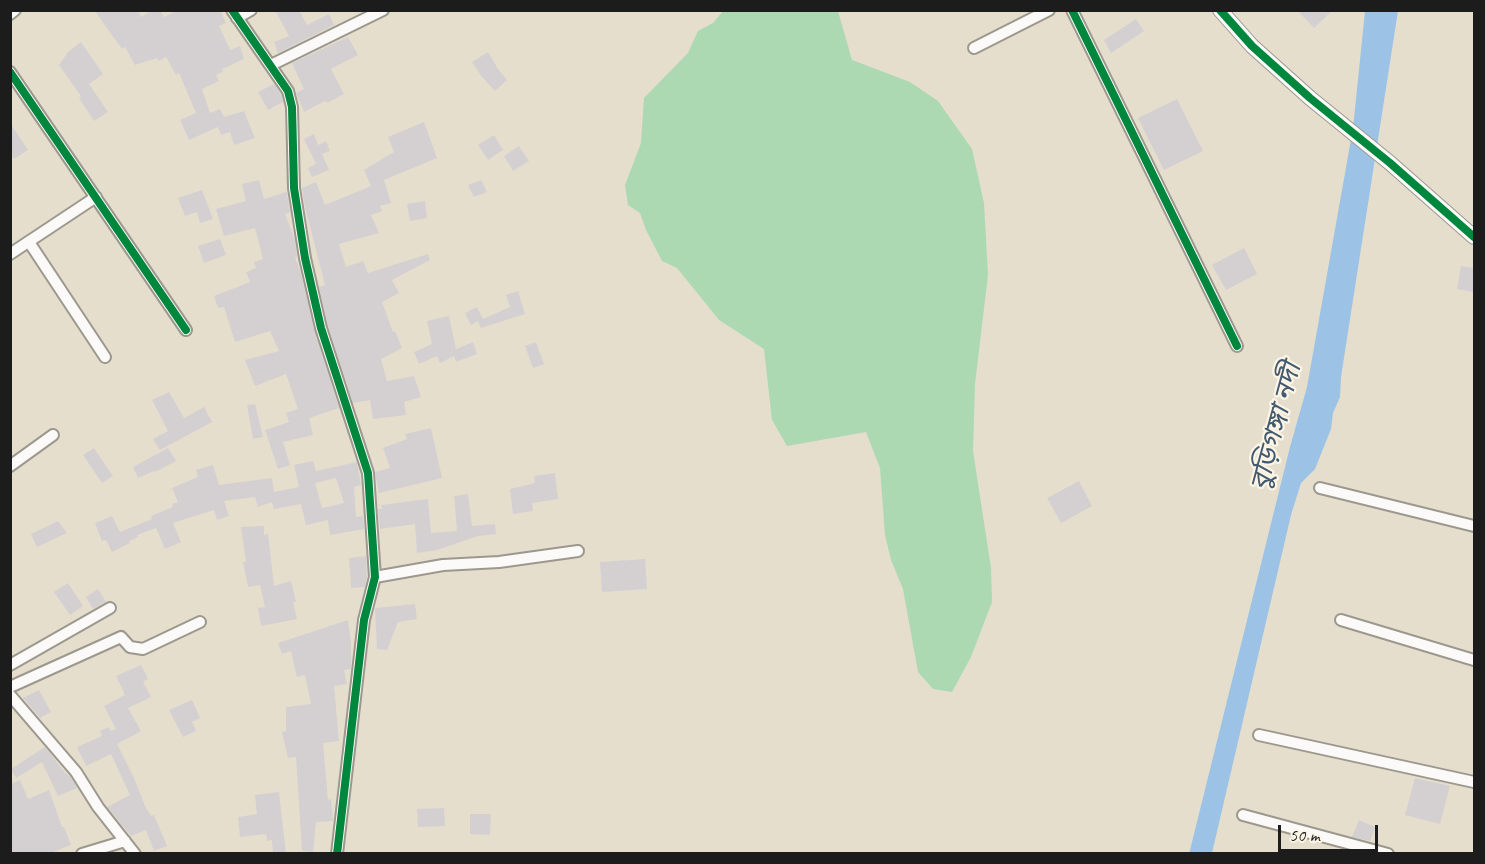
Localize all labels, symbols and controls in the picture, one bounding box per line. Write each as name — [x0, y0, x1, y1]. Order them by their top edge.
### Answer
water label: বুড়িগঙ্গা নদী — [1244, 360, 1310, 494]
scale bar — [1281, 813, 1382, 851]
text: 50 m — [1289, 824, 1320, 846]

